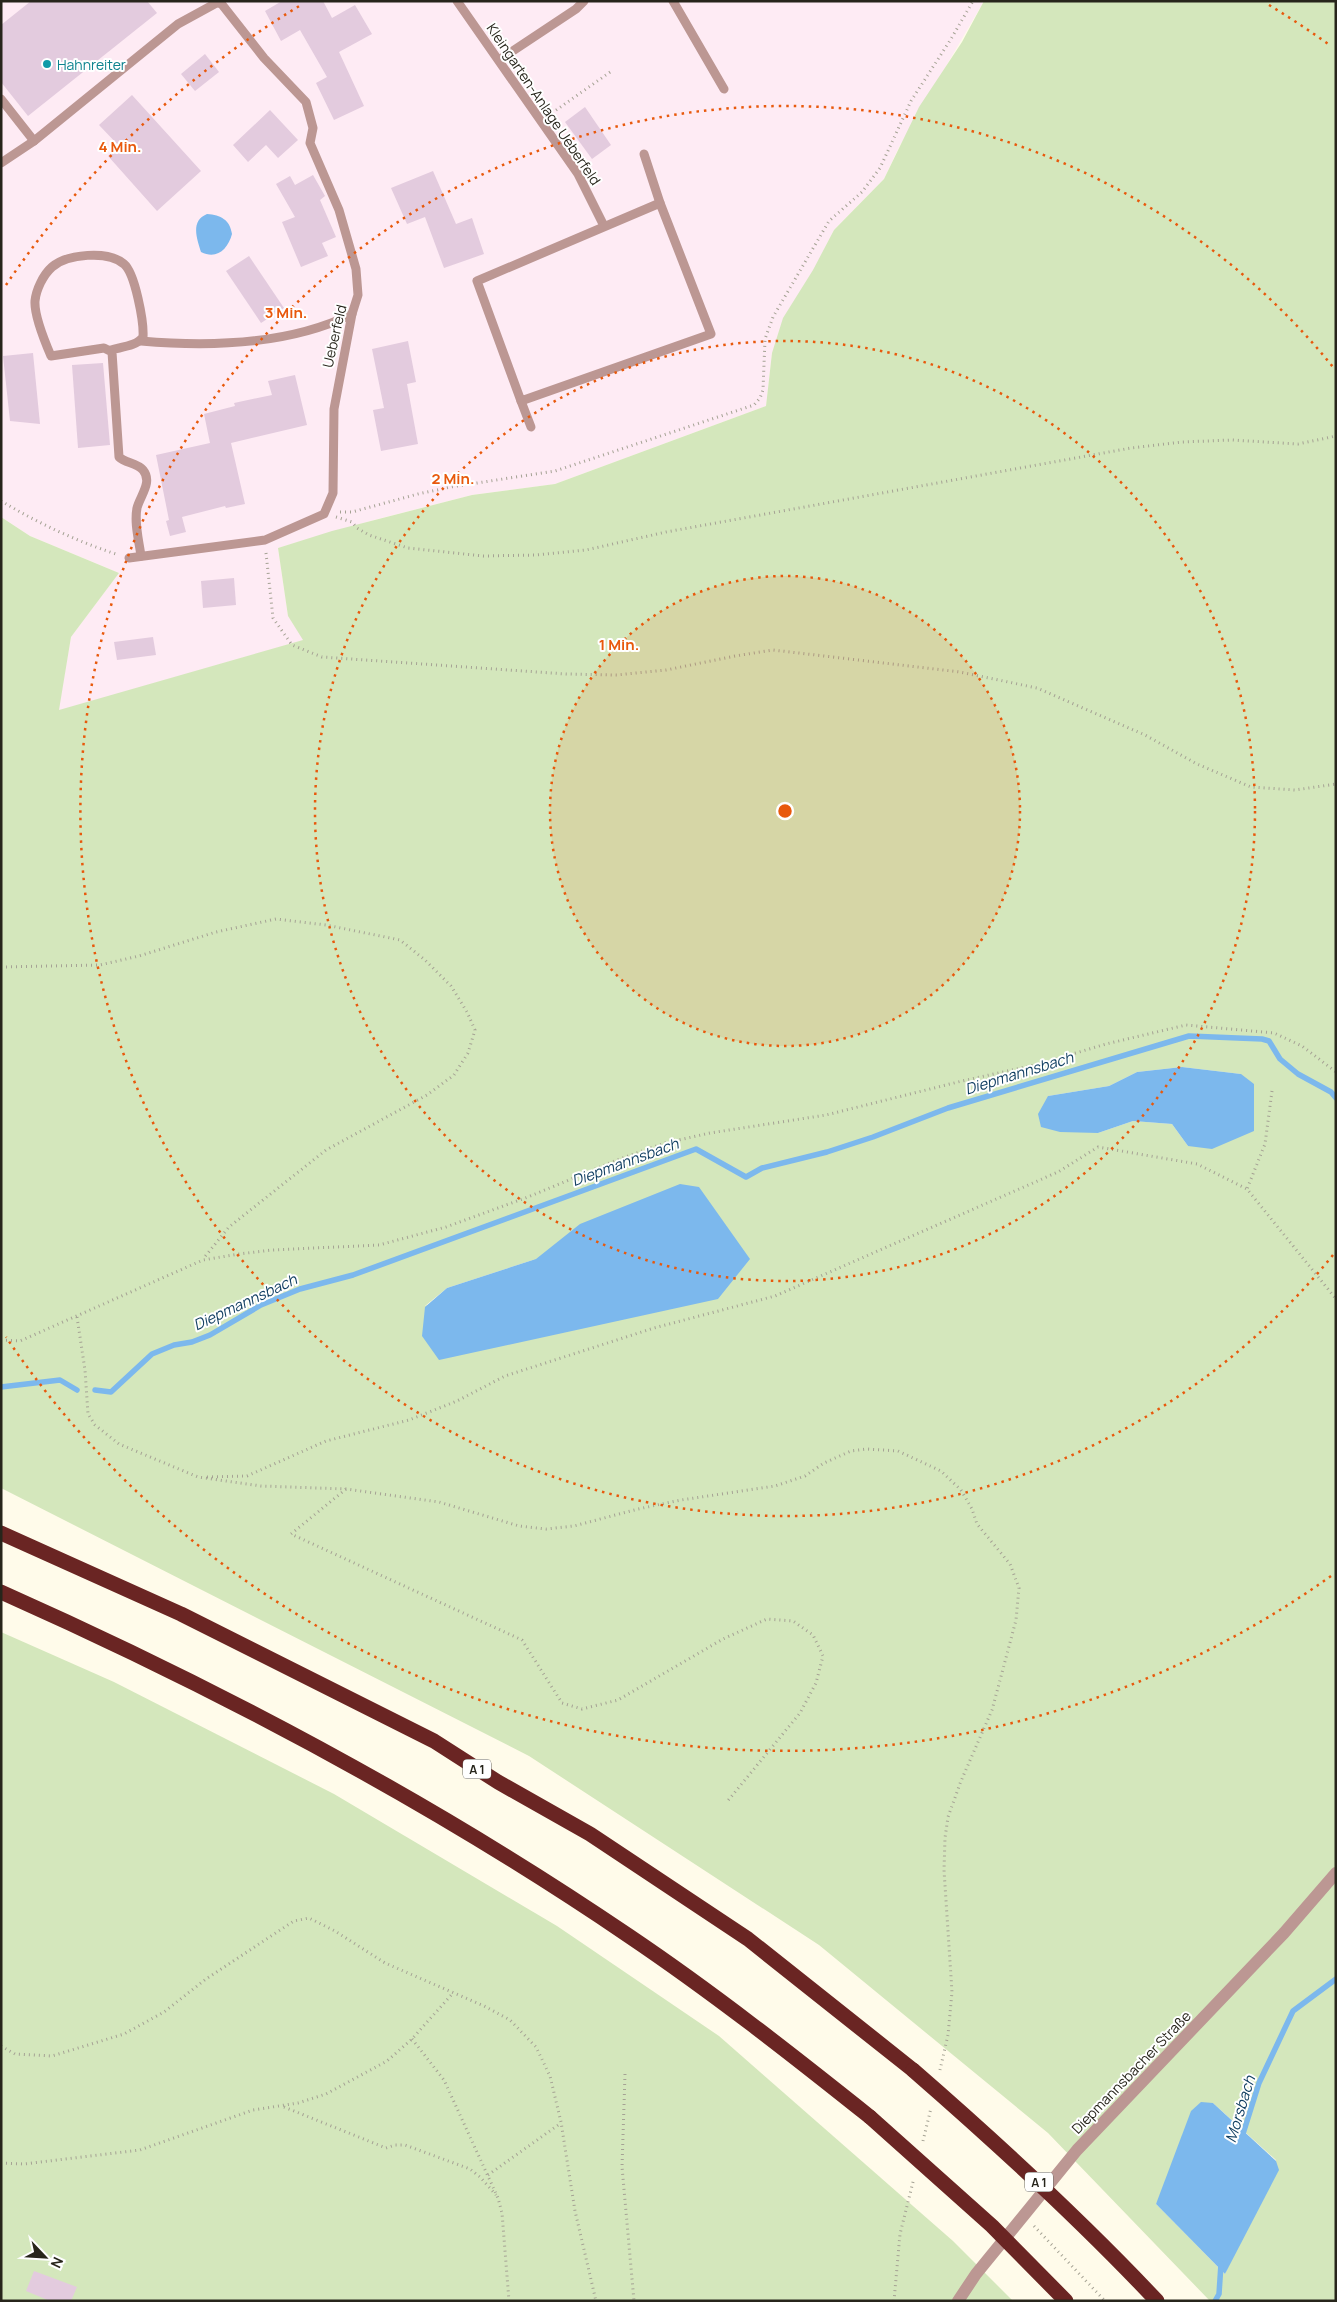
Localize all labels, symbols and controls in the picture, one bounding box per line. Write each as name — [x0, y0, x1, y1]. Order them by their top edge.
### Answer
street label: Kleingarten-Anlage Ueberfeld — [483, 19, 605, 189]
place label: Hahnreiter — [57, 55, 126, 74]
marker: Hahnreiter — [41, 58, 53, 70]
text: 4 Min. — [98, 136, 142, 157]
text: 3 Min. — [265, 302, 307, 323]
street label: Ueberfeld — [318, 303, 350, 369]
text: 2 Min. — [432, 468, 474, 489]
text: 1 Min. — [599, 634, 639, 655]
centre of rings — [776, 802, 794, 820]
water label: Diepmannsbach — [962, 1046, 1077, 1099]
water label: Diepmannsbach — [569, 1133, 682, 1191]
water label: Diepmannsbach — [190, 1268, 301, 1335]
road number: A 1 — [463, 1760, 491, 1778]
street label: Diepmannsbacher Straße — [1067, 2006, 1195, 2138]
water label: Morsbach — [1220, 2072, 1260, 2145]
road number: A 1 — [1025, 2172, 1053, 2192]
north arrow — [20, 2232, 70, 2282]
text: N — [46, 2254, 68, 2271]

